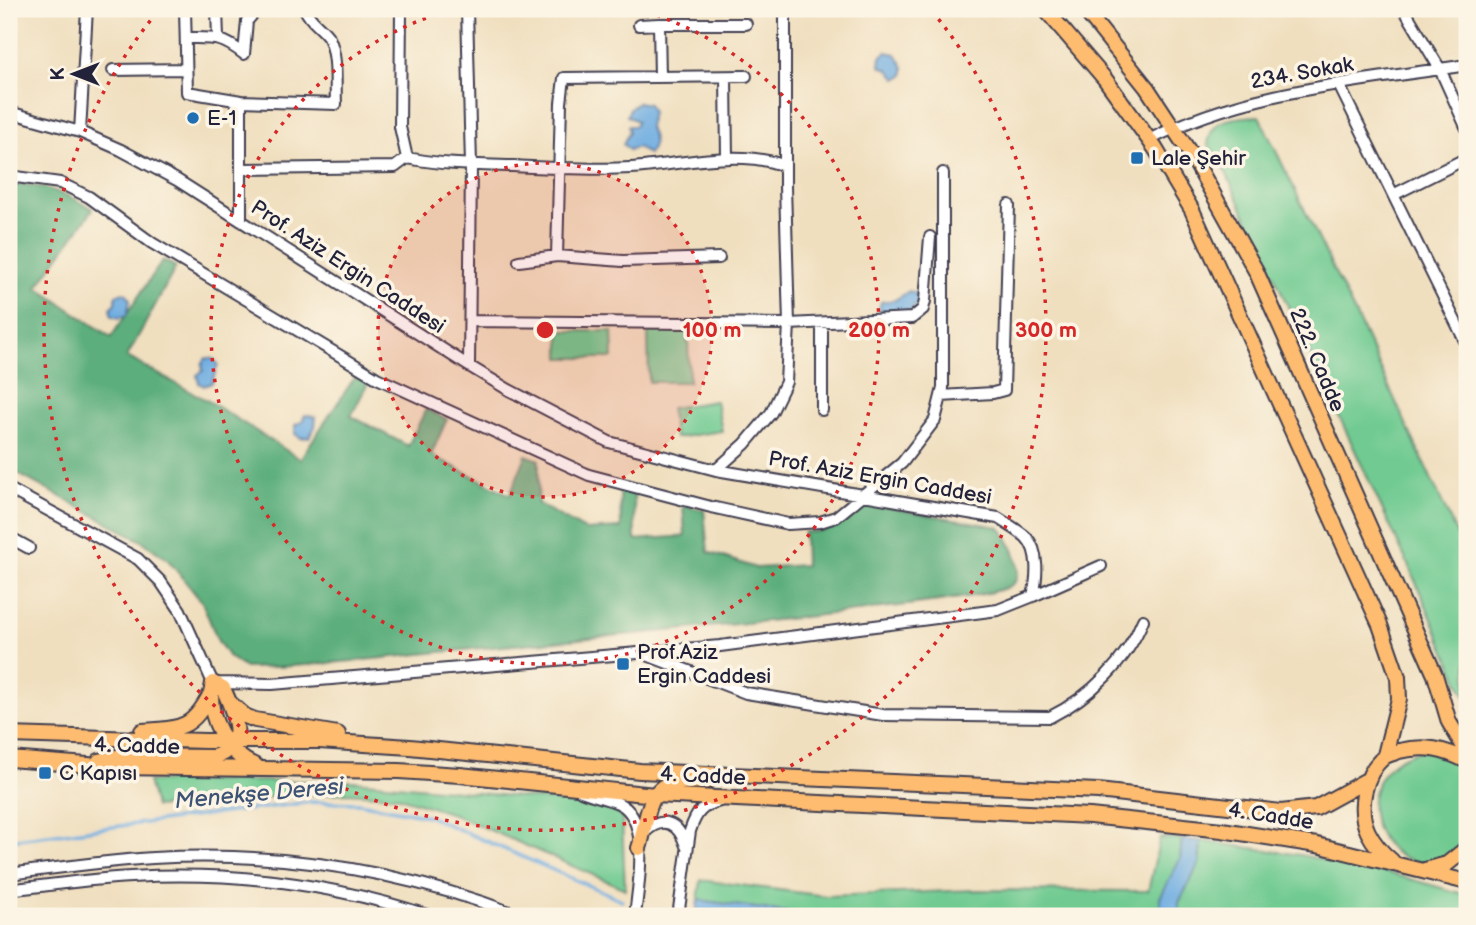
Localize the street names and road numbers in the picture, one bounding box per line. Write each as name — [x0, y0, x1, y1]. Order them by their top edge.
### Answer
street label: 234. Sokak — [1249, 52, 1356, 94]
street label: Prof. Aziz Ergin Caddesi — [246, 195, 450, 339]
street label: 222. Cadde — [1284, 304, 1350, 416]
street label: Prof. Aziz Ergin Caddesi — [766, 446, 994, 510]
street label: 4. Cadde — [94, 732, 180, 760]
street label: 4. Cadde — [659, 761, 747, 791]
street label: 4. Cadde — [1227, 797, 1315, 835]

